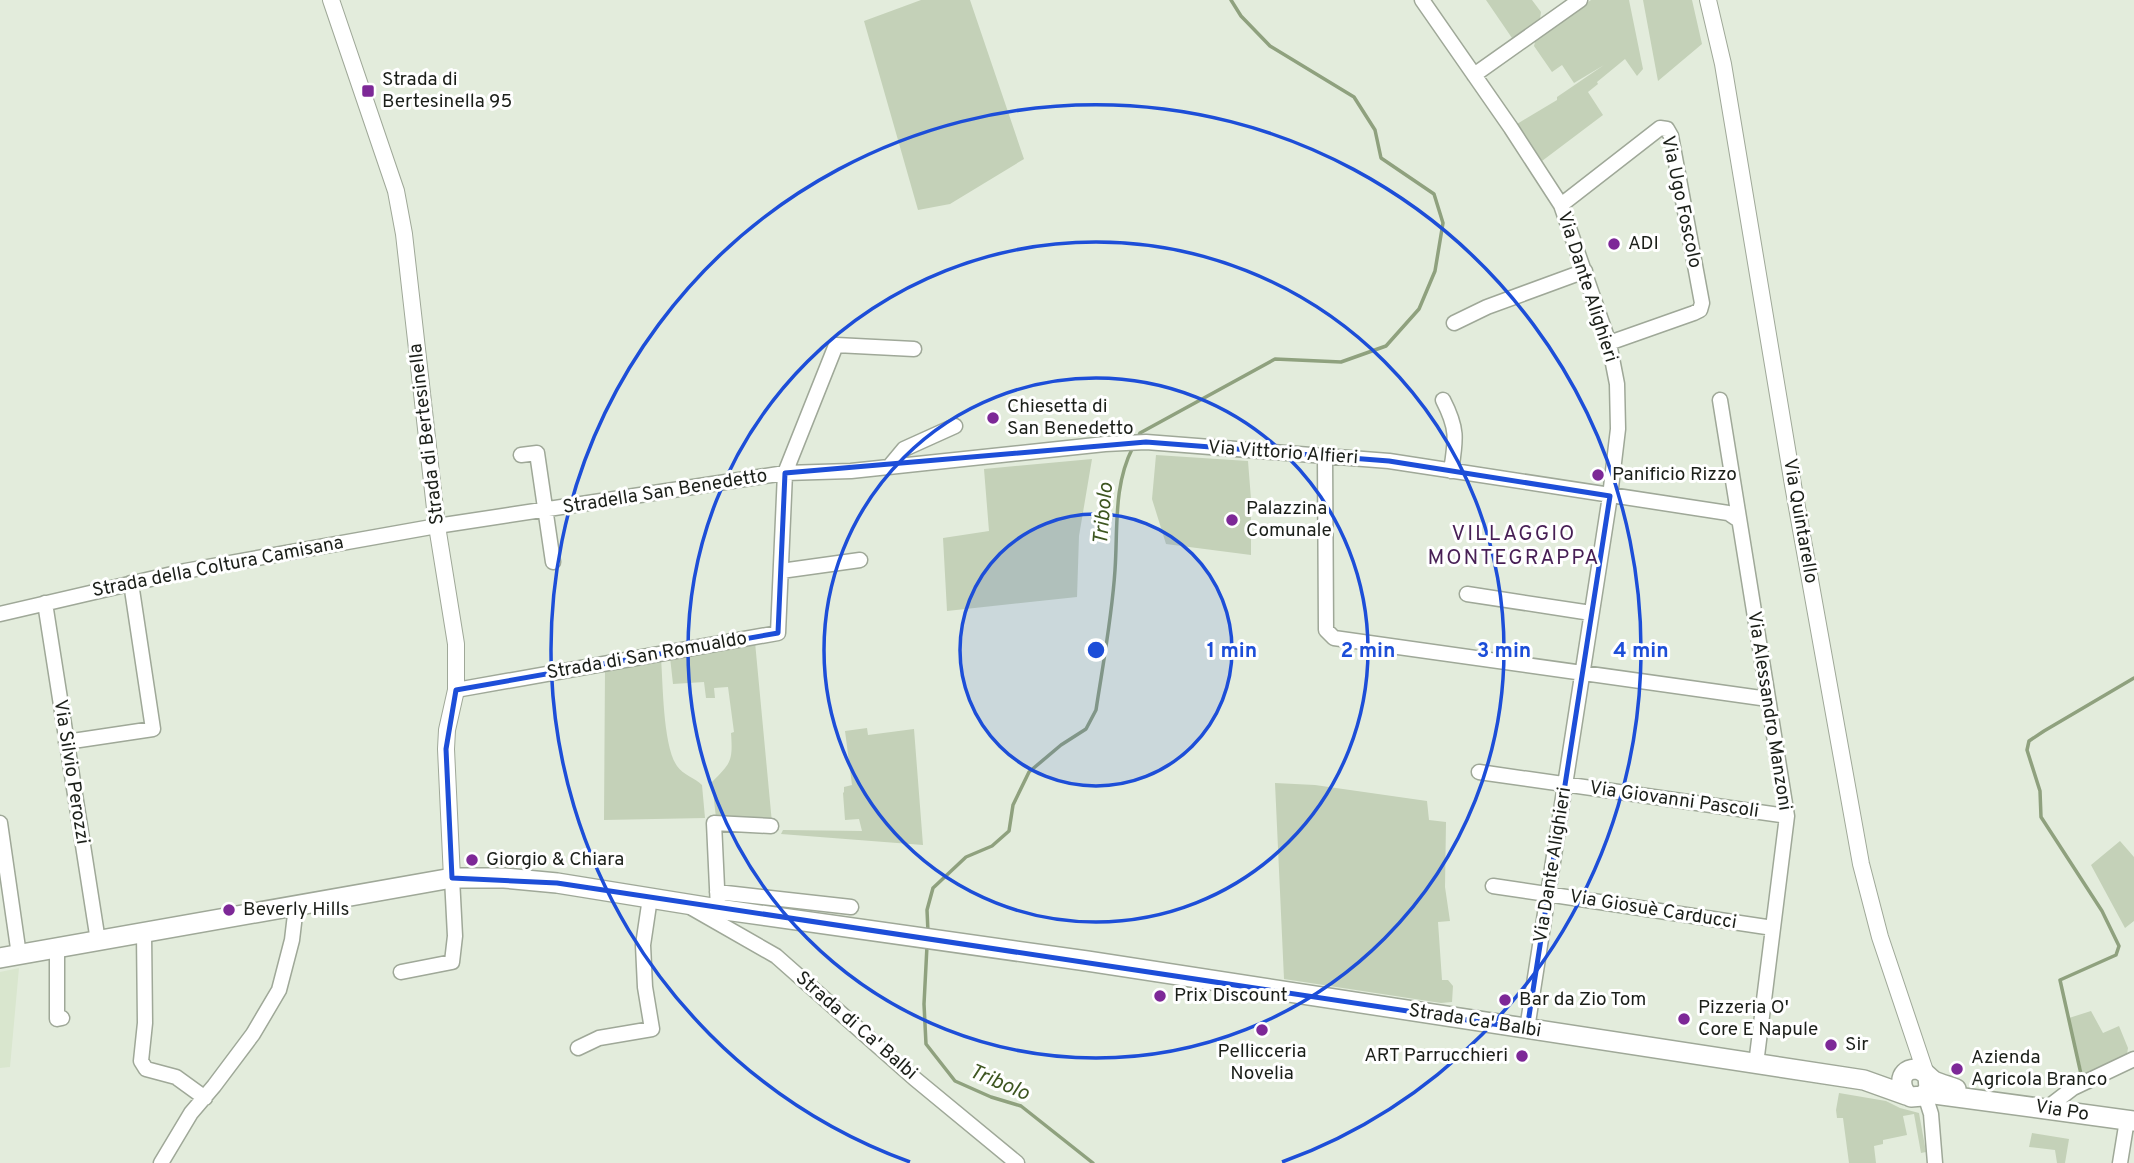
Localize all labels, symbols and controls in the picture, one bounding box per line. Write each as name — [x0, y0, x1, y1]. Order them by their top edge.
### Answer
place label: Strada di Bertesinella 95 — [382, 68, 512, 114]
marker: Strada di Bertesinella 95 — [360, 83, 376, 99]
street label: Via Ugo Foscolo — [1655, 134, 1707, 270]
street label: Via Dante Alighieri — [1551, 208, 1623, 366]
place label: ADI — [1628, 232, 1659, 256]
marker: ADI — [1606, 236, 1622, 252]
street label: Strada di Bertesinella — [404, 342, 450, 526]
place label: Chiesetta di San Benedetto — [1007, 395, 1134, 441]
marker: Chiesetta di San Benedetto — [985, 410, 1001, 426]
street label: Via Vittorio Alfieri — [1207, 436, 1359, 470]
street label: Via Quintarello — [1777, 457, 1823, 585]
place label: Panificio Rizzo — [1612, 463, 1737, 487]
street label: Stradella San Benedetto — [561, 464, 769, 520]
marker: Panificio Rizzo — [1590, 467, 1606, 483]
water label: Tribolo — [1088, 481, 1120, 546]
place label: Palazzina Comunale — [1246, 497, 1332, 543]
marker: Palazzina Comunale — [1224, 512, 1240, 528]
district label: VILLAGGIO MONTEGRAPPA — [1427, 521, 1601, 572]
street label: Strada della Coltura Camisana — [90, 531, 346, 603]
street label: Via Alessandro Manzoni — [1741, 610, 1797, 812]
street label: Strada di San Romualdo — [545, 627, 749, 685]
centre of rings — [1084, 638, 1108, 662]
text: 1 min — [1207, 638, 1257, 665]
text: 2 min — [1341, 638, 1395, 665]
text: 3 min — [1477, 638, 1531, 665]
text: 4 min — [1613, 638, 1669, 665]
street label: Via Silvio Perozzi — [48, 698, 94, 846]
street label: Via Giovanni Pascoli — [1588, 776, 1760, 824]
street label: Via Dante Alighieri — [1529, 785, 1577, 945]
place label: Giorgio & Chiara — [486, 848, 624, 872]
marker: Giorgio & Chiara — [464, 852, 480, 868]
street label: Via Giosuè Carducci — [1568, 885, 1738, 935]
place label: Beverly Hills — [243, 898, 349, 922]
marker: Beverly Hills — [221, 902, 237, 918]
street label: Strada di Ca' Balbi — [790, 966, 922, 1086]
place label: Prix Discount — [1174, 984, 1288, 1008]
marker: Prix Discount — [1152, 988, 1168, 1004]
place label: Bar da Zio Tom — [1519, 988, 1646, 1012]
marker: Bar da Zio Tom — [1497, 992, 1513, 1008]
place label: Pizzeria O' Core E Napule — [1698, 996, 1818, 1042]
street label: Strada Ca' Balbi — [1407, 999, 1543, 1043]
marker: Pizzeria O' Core E Napule — [1676, 1011, 1692, 1027]
marker: Pellicceria Novelia — [1254, 1022, 1270, 1038]
place label: Sir — [1845, 1033, 1869, 1057]
marker: Sir — [1823, 1037, 1839, 1053]
place label: Pellicceria Novelia — [1218, 1040, 1306, 1086]
place label: ART Parrucchieri — [1364, 1044, 1508, 1068]
place label: Azienda Agricola Branco — [1971, 1046, 2107, 1092]
marker: ART Parrucchieri — [1514, 1048, 1530, 1064]
water label: Tribolo — [965, 1058, 1034, 1108]
marker: Azienda Agricola Branco — [1949, 1061, 1965, 1077]
street label: Via Po — [2033, 1095, 2091, 1127]

